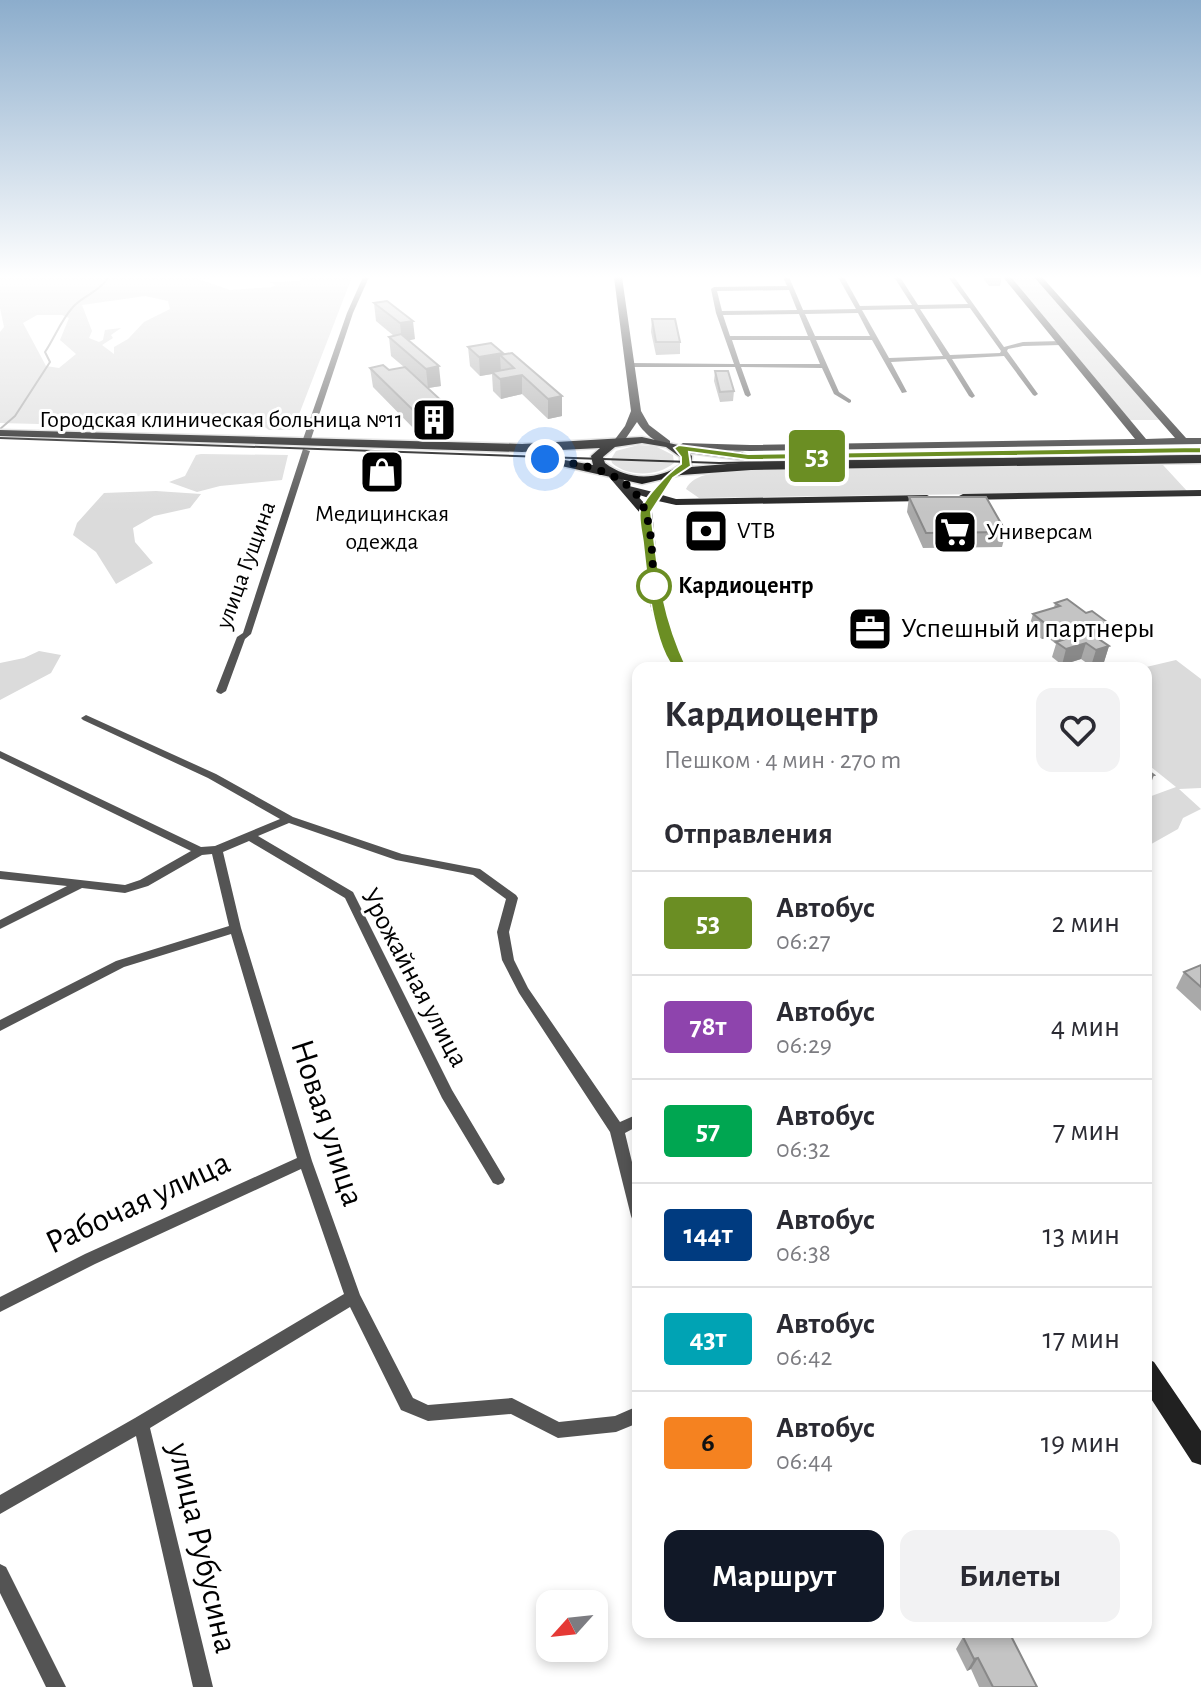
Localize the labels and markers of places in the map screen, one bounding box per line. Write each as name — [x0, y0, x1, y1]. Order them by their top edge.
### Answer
building icon: Городская клиническая больница №11 — [410, 396, 458, 444]
place label: Городская клиническая больница №11 — [39, 408, 403, 432]
shop icon: Медицинская одежда — [358, 448, 406, 496]
place label: Медицинская одежда — [315, 502, 449, 554]
bank icon: VTB — [682, 507, 730, 555]
supermarket icon: Универсам — [931, 508, 979, 556]
place label: VTB — [737, 519, 775, 543]
place label: Универсам — [986, 520, 1093, 544]
marker: Кардиоцентр — [637, 569, 671, 603]
place label: Кардиоцентр — [678, 574, 813, 598]
office icon: Успешный и партнеры — [846, 605, 894, 653]
place label: Успешный и партнеры — [901, 615, 1155, 643]

